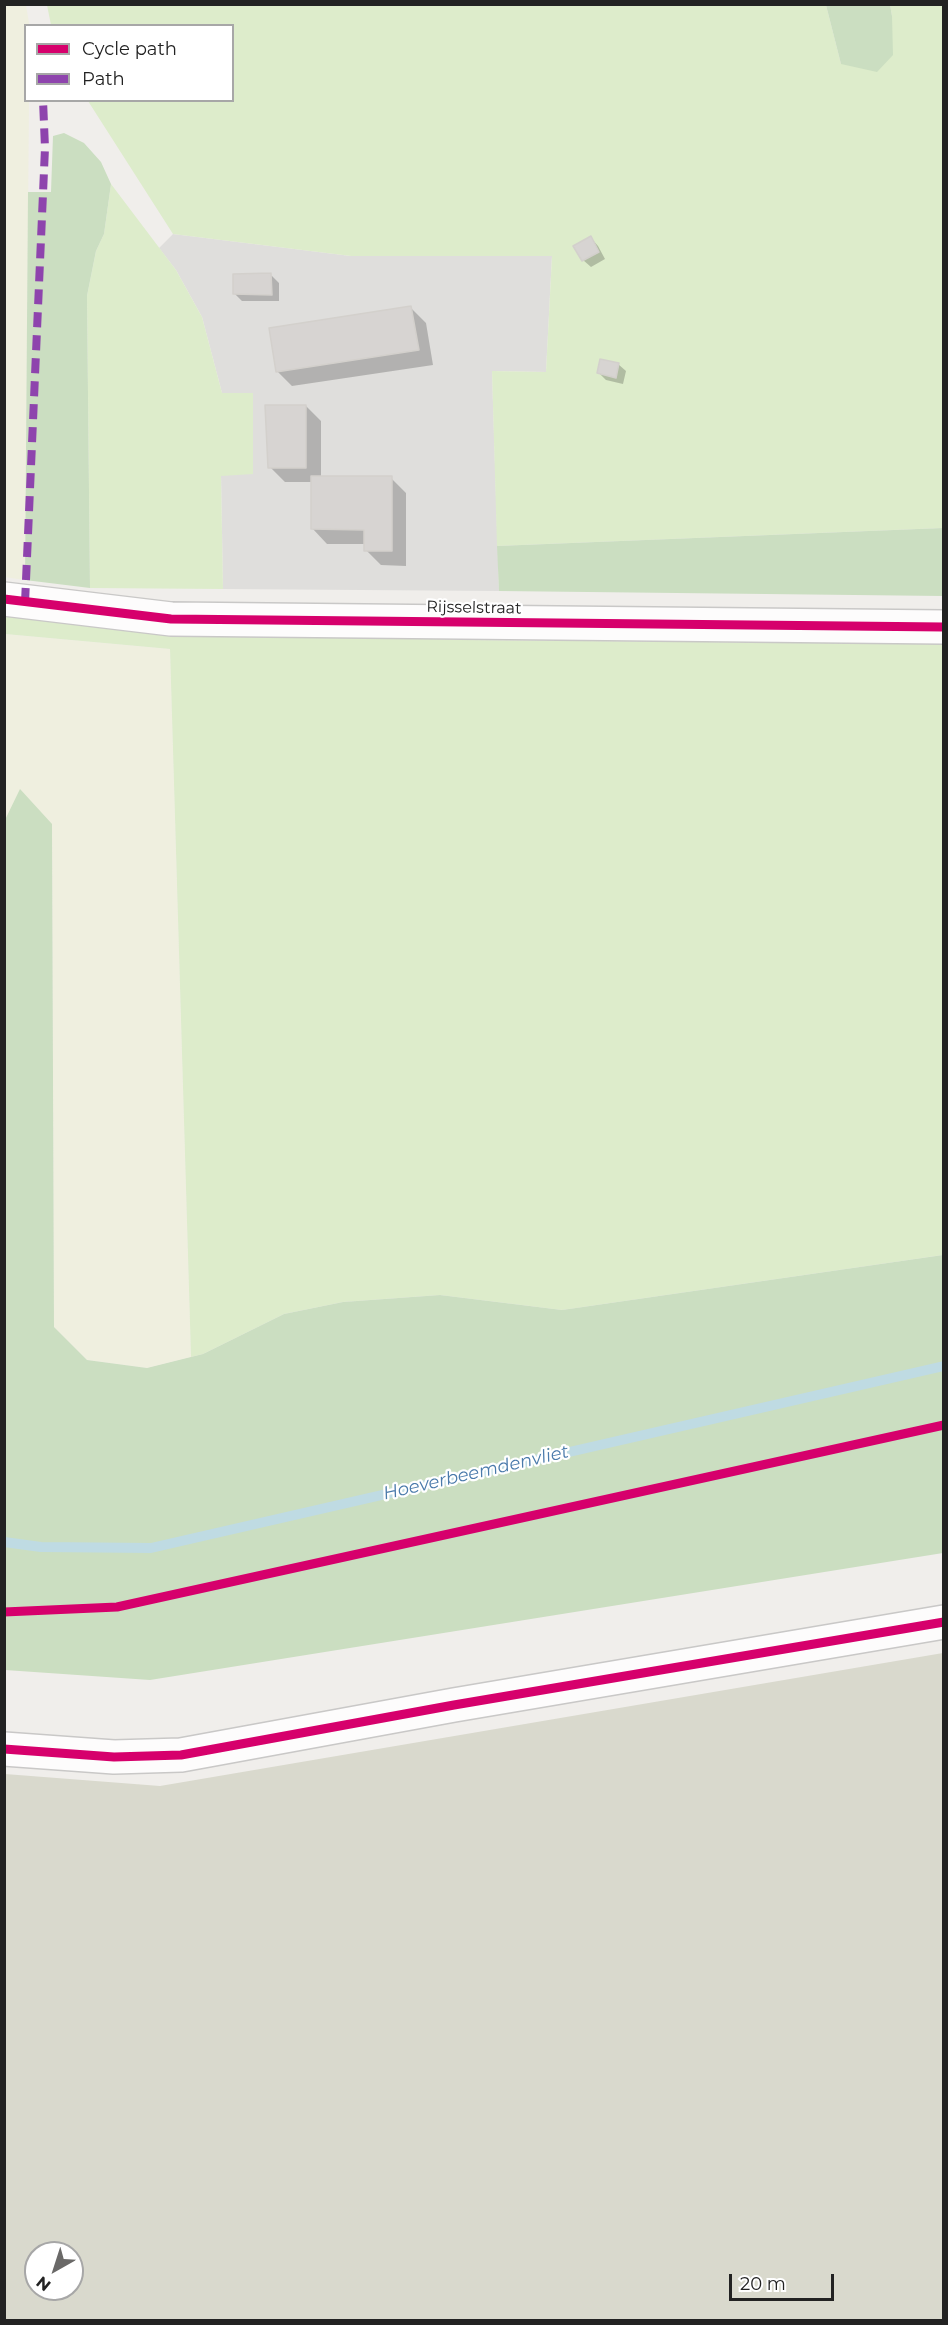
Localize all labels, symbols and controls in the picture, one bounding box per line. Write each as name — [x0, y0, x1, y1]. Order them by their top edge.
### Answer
legend — [24, 24, 234, 102]
text: Cycle path — [82, 38, 177, 60]
text: Path — [82, 68, 125, 90]
street label: Rijsselstraat — [426, 598, 522, 618]
water label: Hoeverbeemdenvliet — [381, 1441, 571, 1505]
north arrow — [24, 2241, 84, 2301]
scale bar — [732, 2262, 837, 2300]
text: N — [33, 2272, 55, 2295]
text: 20 m — [740, 2273, 786, 2295]

